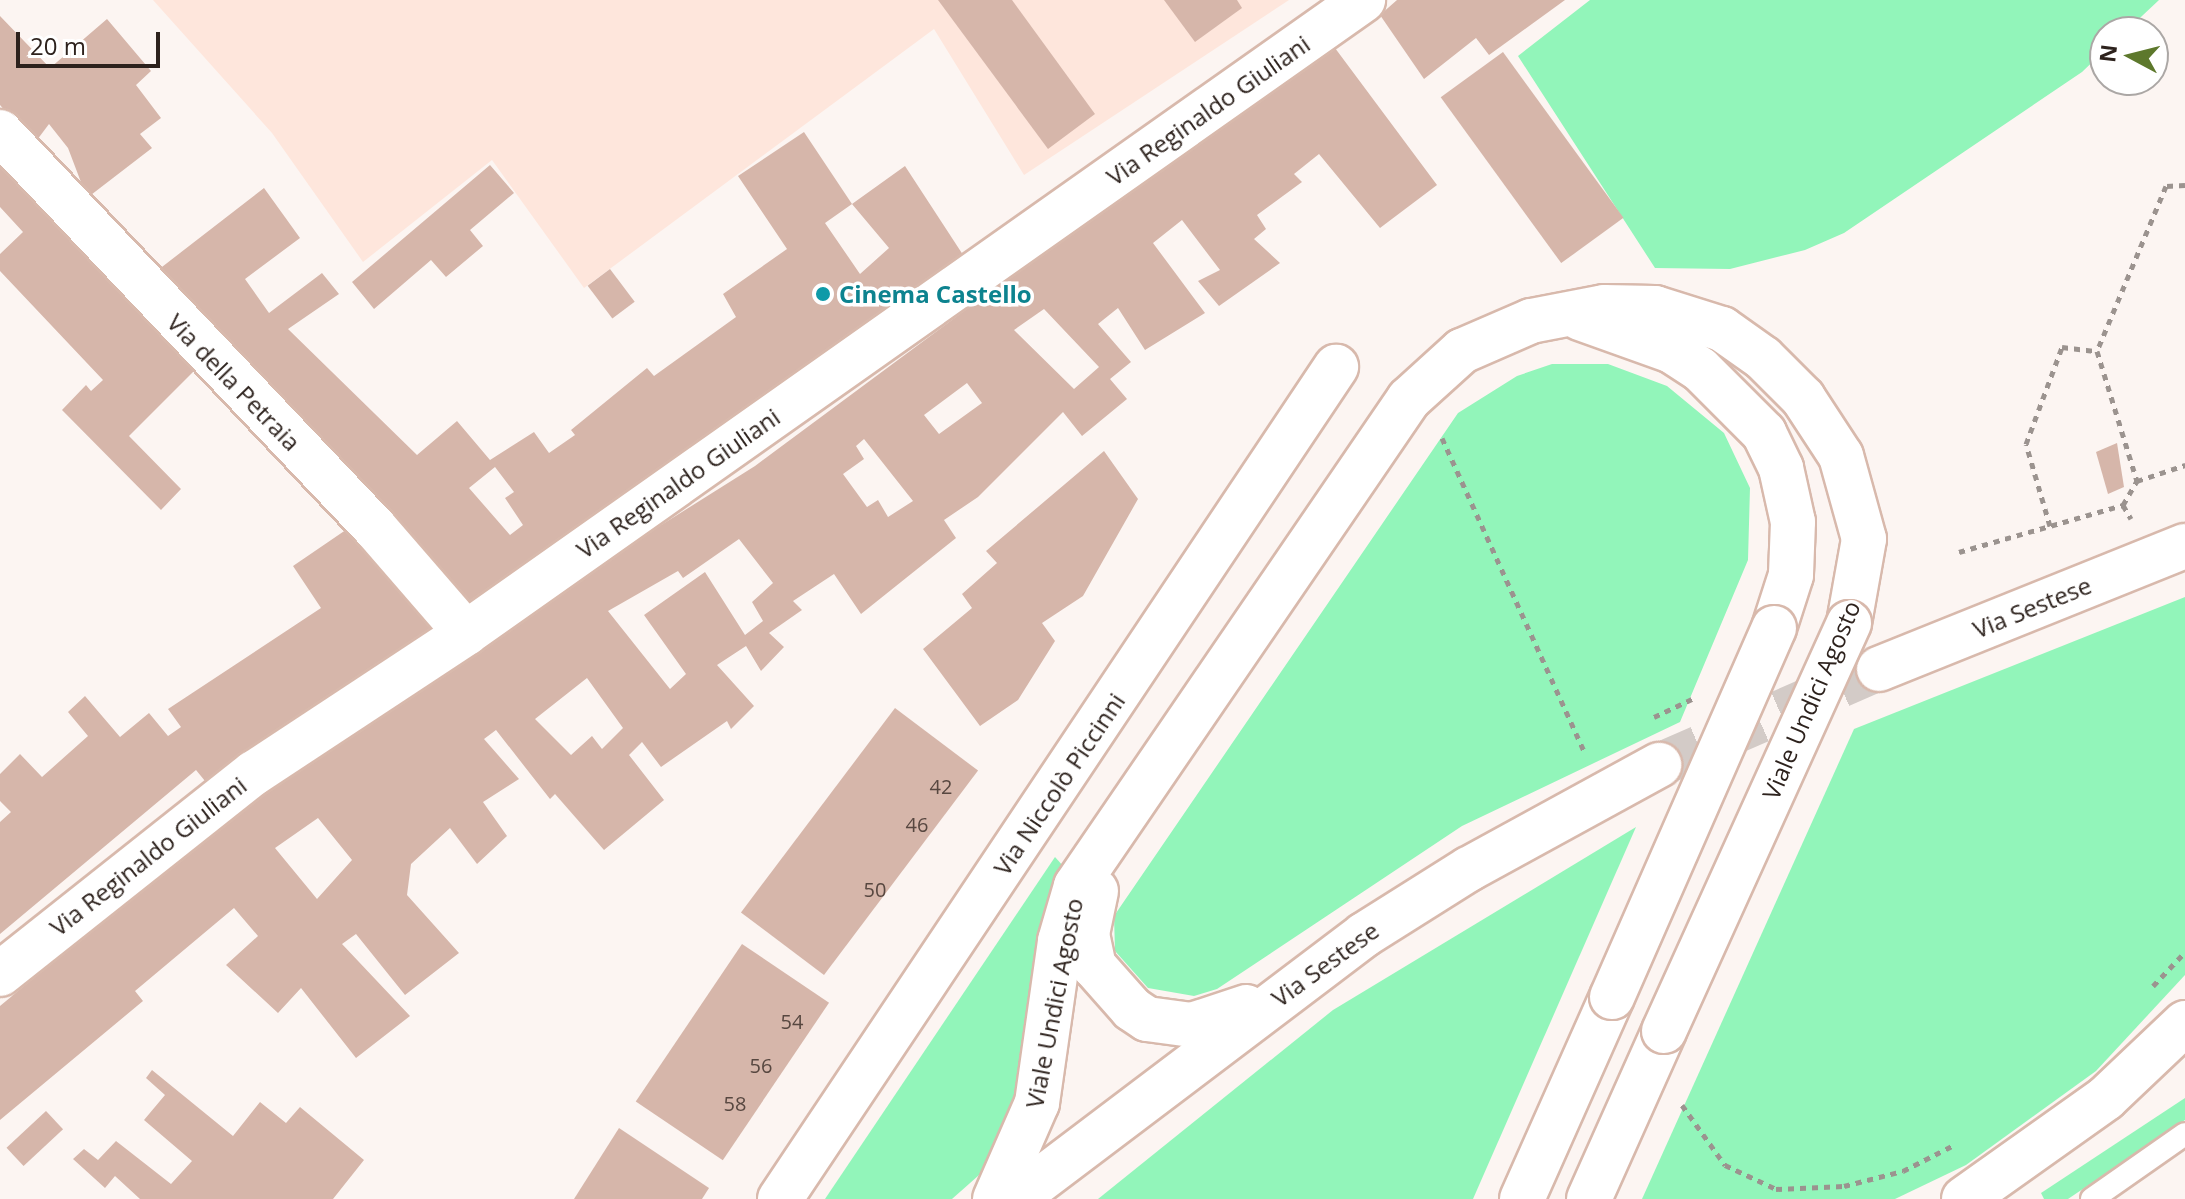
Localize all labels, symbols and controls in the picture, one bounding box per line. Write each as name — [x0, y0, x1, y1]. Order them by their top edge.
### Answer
scale bar — [20, 16, 164, 66]
north arrow — [2089, 16, 2169, 96]
text: 20 m — [30, 29, 86, 62]
street label: Via Reginaldo Giuliani — [1101, 29, 1315, 191]
text: N — [2091, 43, 2123, 64]
place label: Cinema Castello — [839, 280, 1032, 308]
marker: Cinema Castello — [814, 285, 832, 303]
street label: Via della Petraia — [162, 308, 306, 456]
street label: Via Reginaldo Giuliani — [571, 402, 785, 564]
street label: Via Sestese — [1969, 570, 2095, 644]
street label: Viale Undici Agosto — [1756, 596, 1866, 804]
street label: Via Niccolò Piccinni — [987, 688, 1131, 880]
street label: Via Reginaldo Giuliani — [44, 770, 252, 942]
house number: 42 — [930, 774, 952, 798]
house number: 46 — [906, 812, 928, 836]
house number: 50 — [864, 877, 886, 901]
street label: Viale Undici Agosto — [1020, 896, 1088, 1110]
street label: Via Sestese — [1266, 916, 1384, 1012]
house number: 54 — [781, 1009, 803, 1033]
house number: 56 — [750, 1053, 772, 1077]
house number: 58 — [724, 1091, 746, 1115]

